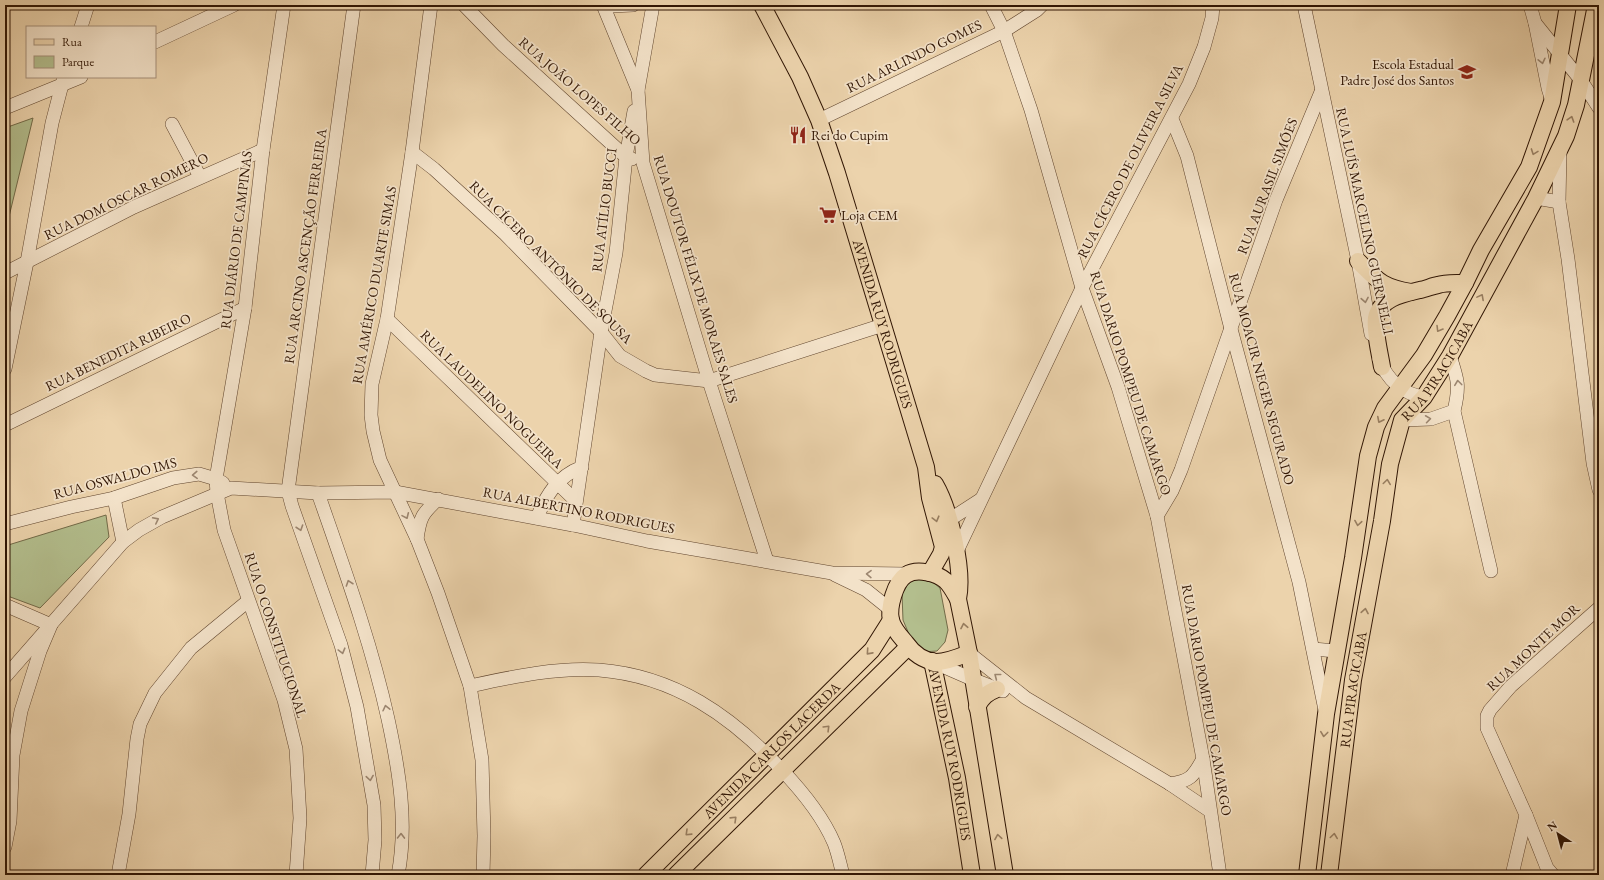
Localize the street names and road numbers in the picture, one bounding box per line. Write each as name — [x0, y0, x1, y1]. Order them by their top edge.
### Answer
street label: RUA ARLINDO GOMES — [843, 15, 985, 97]
street label: RUA JOÃO LOPES FILHO — [515, 33, 645, 149]
street label: RUA CÍCERO DE OLIVEIRA SILVA — [1073, 61, 1187, 261]
street label: RUA LUÍS MARCELINO GUERNELLI — [1332, 106, 1398, 336]
street label: RUA AURASIL SIMÕES — [1233, 115, 1301, 257]
street label: RUA ARCINO ASCENÇÃO FERREIRA — [280, 127, 330, 365]
street label: RUA ATÍLIO BUCCI — [587, 147, 621, 273]
street label: RUA DOM OSCAR ROMERO — [41, 148, 212, 244]
street label: RUA DIÁRIO DE CAMPINAS — [216, 150, 256, 330]
street label: RUA DOUTOR FÉLIX DE MORAES SALES — [650, 153, 742, 405]
street label: RUA CÍCERO ANTÔNIO DE SOUSA — [466, 177, 637, 348]
street label: RUA AMÉRICO DUARTE SIMAS — [348, 185, 400, 385]
street label: AVENIDA RUY RODRIGUES — [848, 236, 917, 411]
street label: RUA DARIO POMPEU DE CAMARGO — [1086, 269, 1176, 498]
street label: RUA MOACIR NEGER SEGURADO — [1225, 271, 1299, 487]
street label: RUA BENEDITA RIBEIRO — [42, 309, 194, 395]
street label: RUA PIRACICABA — [1397, 317, 1477, 425]
street label: RUA LAUDELINO NOGUEIRA — [417, 326, 568, 472]
street label: RUA OSWALDO IMS — [51, 453, 179, 503]
street label: RUA ALBERTINO RODRIGUES — [482, 483, 676, 537]
street label: RUA O CONSTITUCIONAL — [241, 550, 311, 721]
street label: RUA DARIO POMPEU DE CAMARGO — [1178, 583, 1236, 817]
street label: RUA MONTE MOR — [1483, 599, 1584, 695]
street label: RUA PIRACICABA — [1336, 630, 1371, 749]
street label: AVENIDA RUY RODRIGUES — [924, 665, 976, 842]
street label: AVENIDA CARLOS LACERDA — [698, 678, 844, 823]

